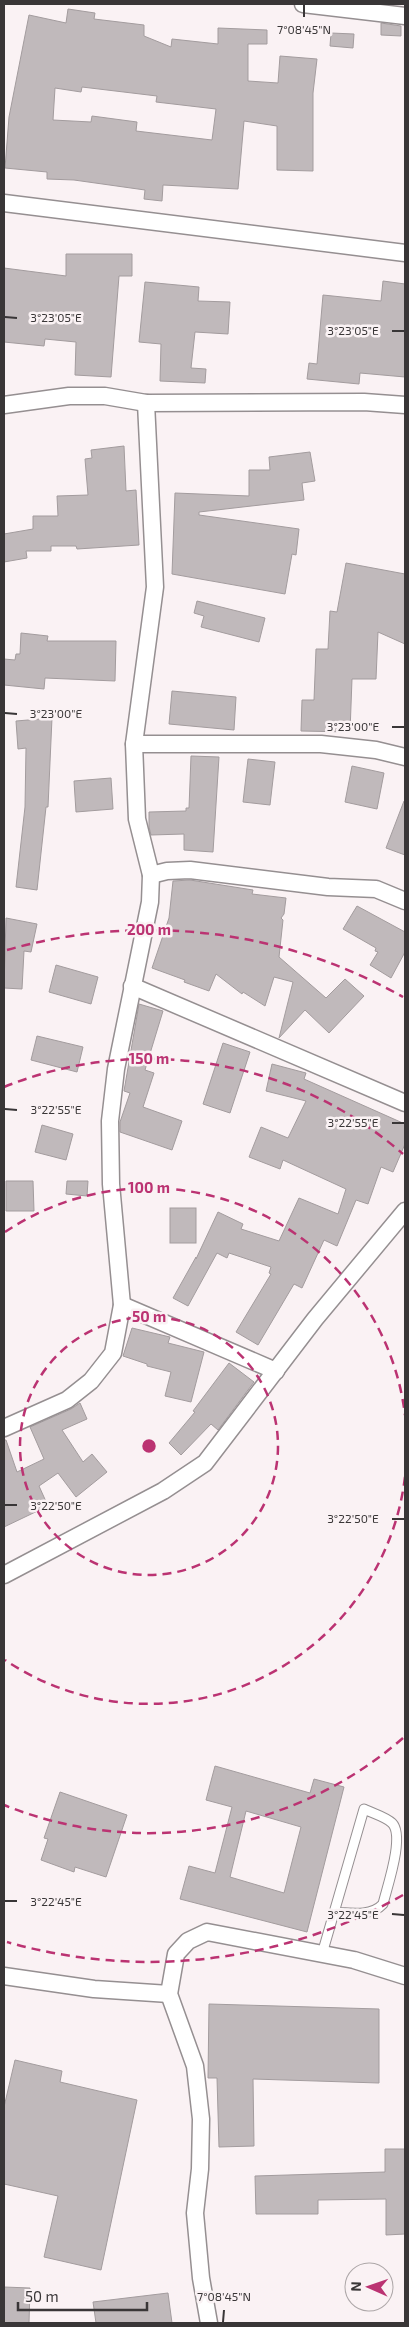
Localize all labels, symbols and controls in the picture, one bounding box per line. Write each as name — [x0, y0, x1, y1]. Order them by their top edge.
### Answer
text: 7°08'45"N — [277, 22, 331, 36]
text: 3°23'05"E — [30, 310, 82, 324]
text: 3°23'05"E — [327, 323, 379, 337]
text: 3°23'00"E — [30, 706, 82, 720]
text: 3°23'00"E — [327, 719, 379, 733]
text: 200 m — [127, 920, 171, 938]
text: 150 m — [129, 1049, 169, 1067]
text: 3°22'55"E — [31, 1102, 82, 1116]
text: 3°22'55"E — [328, 1115, 379, 1129]
text: 100 m — [128, 1178, 170, 1196]
text: 50 m — [132, 1307, 166, 1325]
centre of rings — [140, 1437, 158, 1455]
text: 3°22'50"E — [30, 1498, 82, 1512]
text: 3°22'50"E — [327, 1511, 379, 1525]
text: 3°22'45"E — [30, 1894, 82, 1908]
text: 3°22'45"E — [327, 1907, 379, 1921]
north arrow — [344, 2262, 394, 2312]
scale bar — [18, 2280, 146, 2312]
text: N — [347, 2281, 364, 2292]
text: 50 m — [25, 2287, 59, 2305]
text: 7°08'45"N — [197, 2289, 251, 2303]

